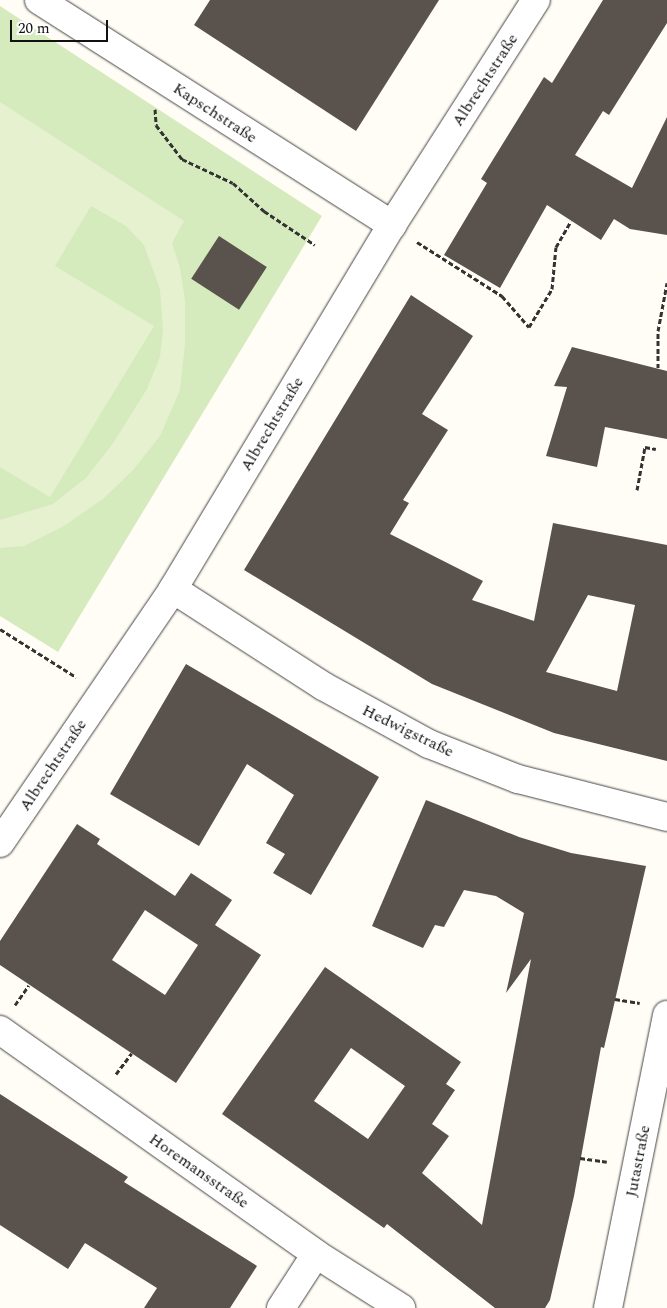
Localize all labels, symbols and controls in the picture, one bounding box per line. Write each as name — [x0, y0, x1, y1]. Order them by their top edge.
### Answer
scale bar — [12, 10, 110, 42]
text: 20 m — [18, 17, 50, 40]
street label: Albrechtstraße — [448, 30, 522, 130]
street label: Kapschstraße — [169, 79, 261, 147]
street label: Albrechtstraße — [236, 373, 308, 475]
street label: Hedwigstraße — [359, 701, 457, 761]
street label: Albrechtstraße — [15, 715, 91, 815]
street label: Jutastraße — [622, 1123, 654, 1199]
street label: Horemansstraße — [145, 1129, 253, 1213]

